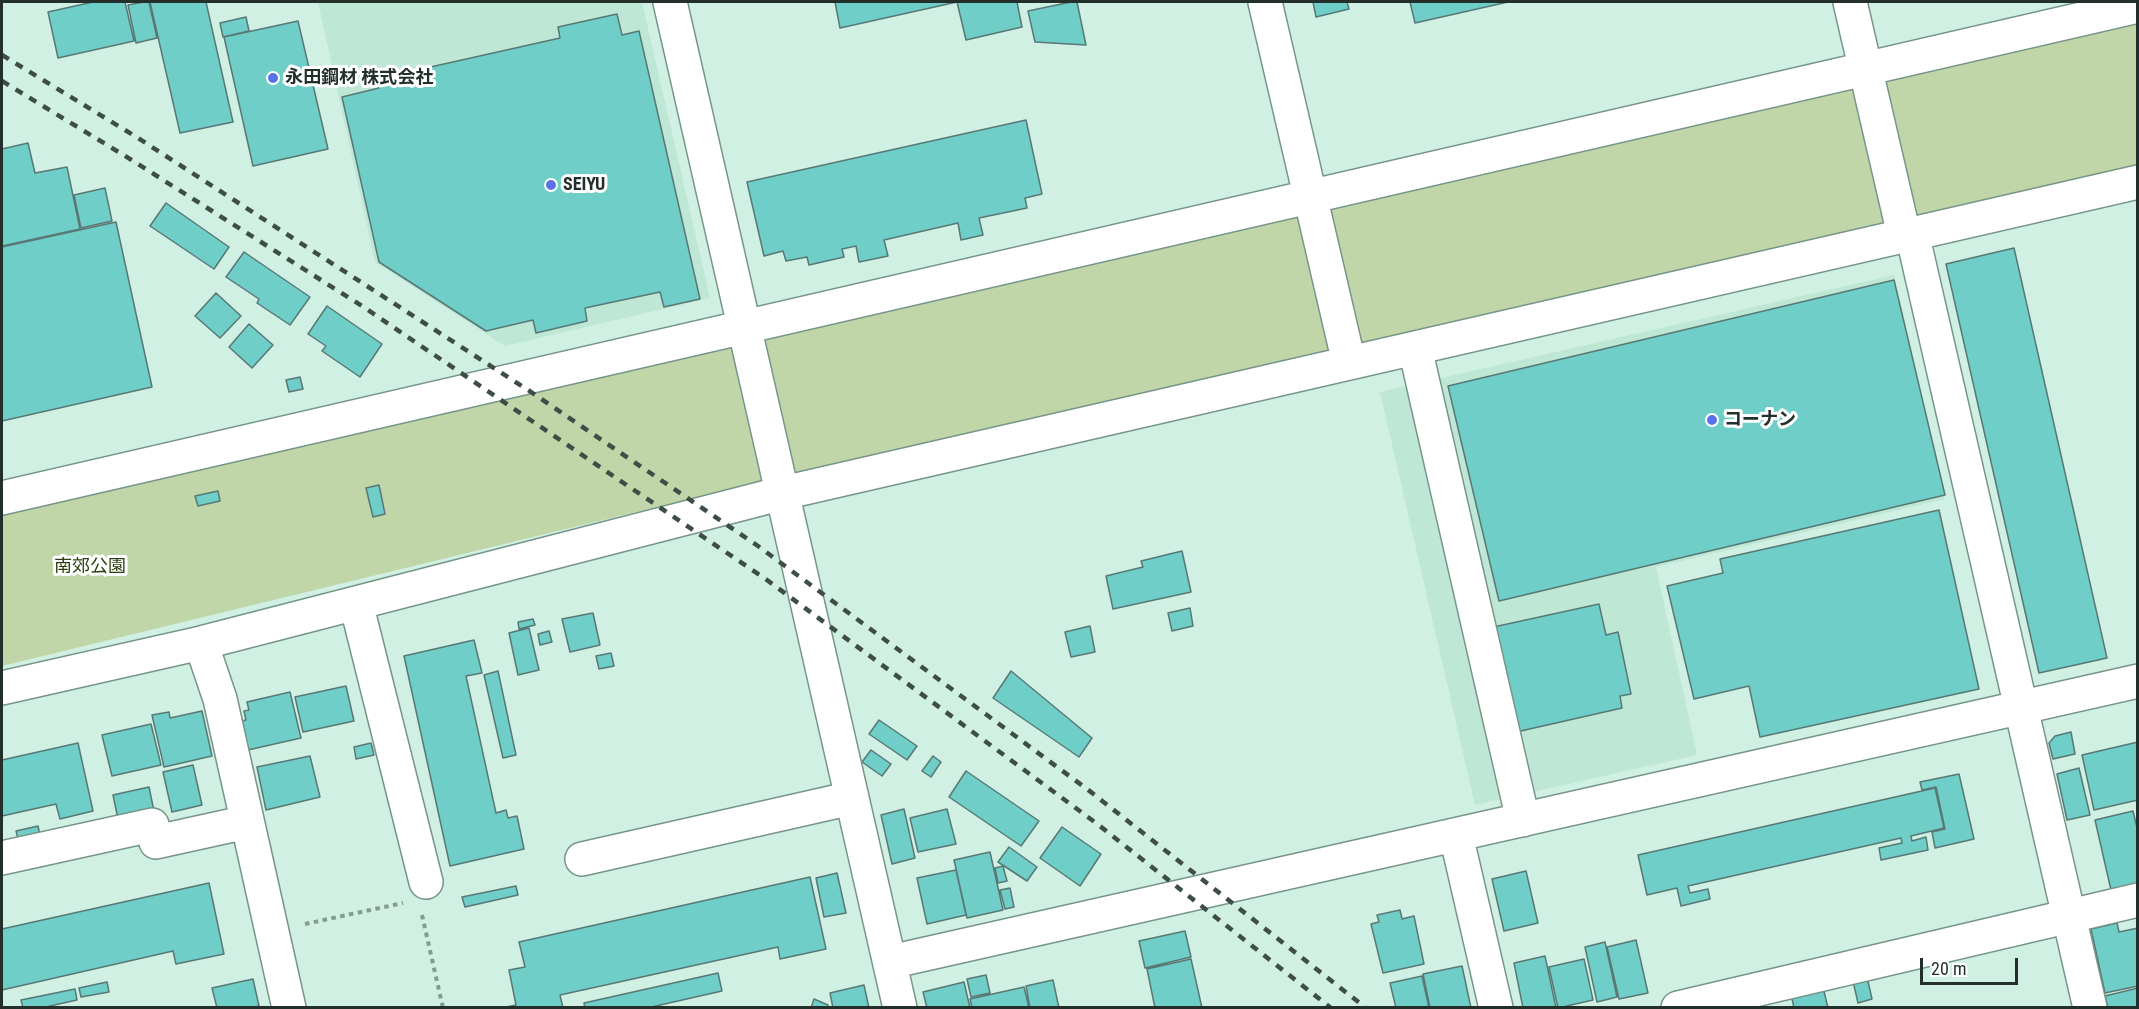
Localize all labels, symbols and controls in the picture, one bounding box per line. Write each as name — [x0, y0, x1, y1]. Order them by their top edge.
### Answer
place label: 永田鋼材 株式会社 — [285, 67, 433, 89]
marker: 永田鋼材 株式会社 — [266, 71, 280, 85]
place label: SEIYU — [563, 174, 605, 196]
marker: SEIYU — [544, 178, 558, 192]
place label: コーナン — [1724, 409, 1796, 431]
marker: コーナン — [1705, 413, 1719, 427]
park label: 南郊公園 — [54, 556, 126, 578]
scale bar — [1923, 946, 2020, 984]
text: 20 m — [1931, 958, 1966, 979]

